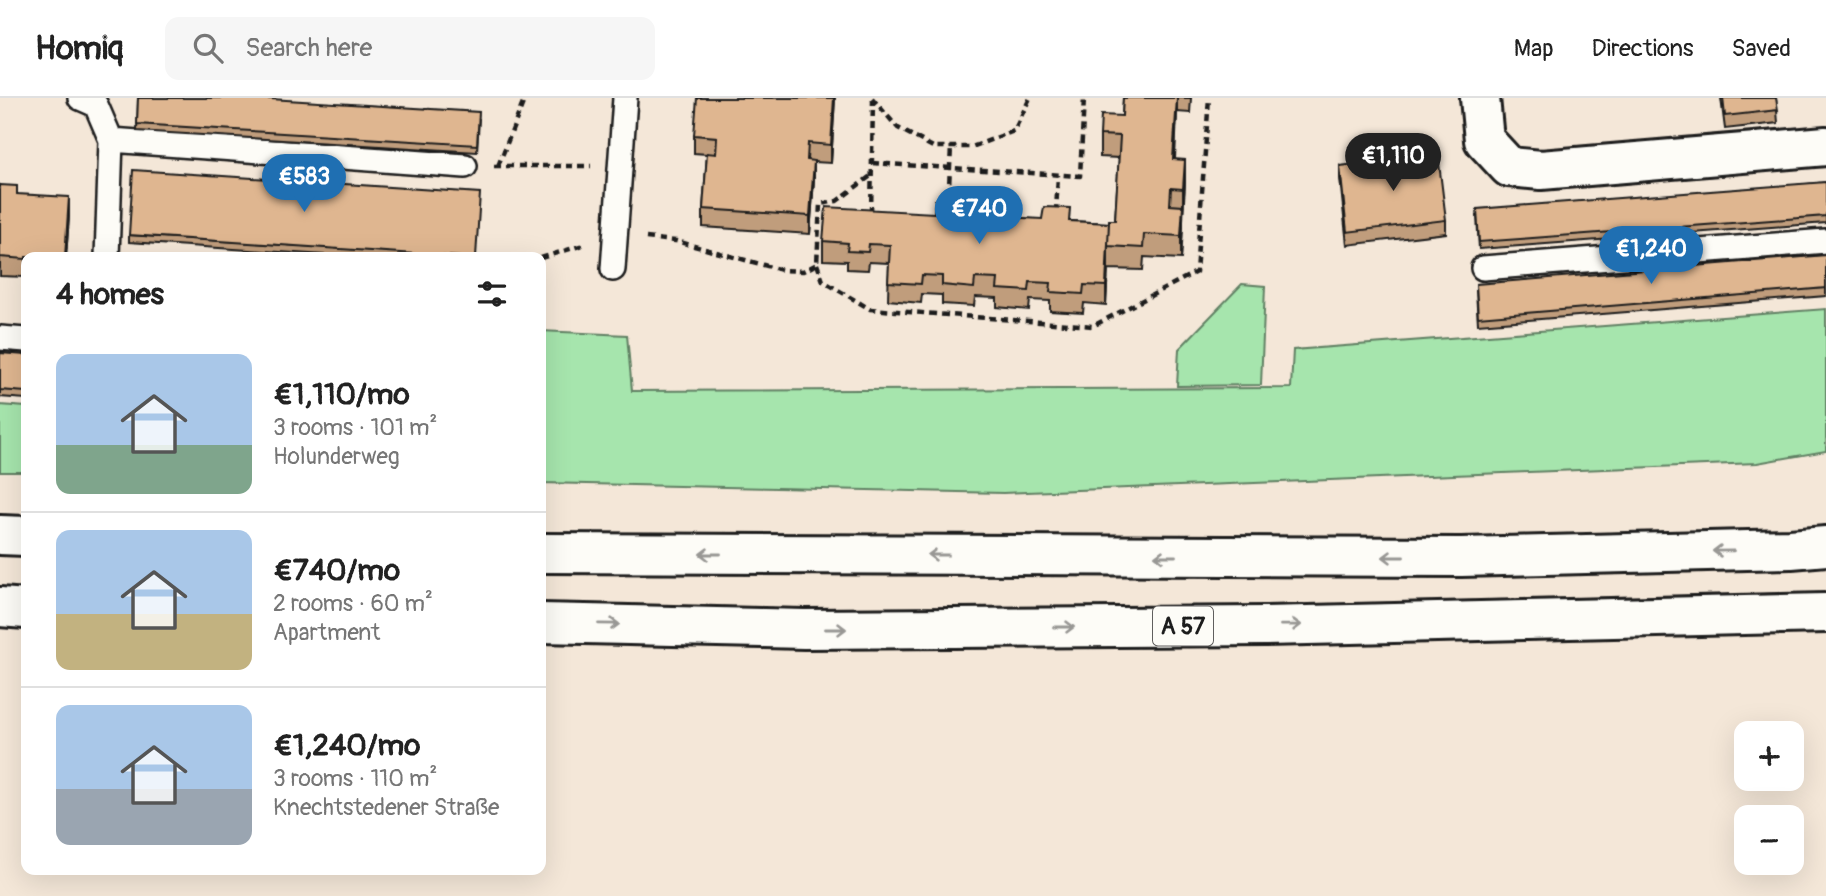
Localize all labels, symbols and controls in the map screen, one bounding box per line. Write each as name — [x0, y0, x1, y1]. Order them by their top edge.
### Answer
search box — [165, 17, 655, 80]
text: Homiq — [35, 28, 123, 69]
icon: search — [189, 29, 227, 67]
text: Search here — [245, 32, 372, 64]
text: Map — [1514, 34, 1554, 63]
text: Directions — [1592, 34, 1693, 63]
text: Saved — [1731, 34, 1791, 63]
pin: €1,110 — [1336, 134, 1450, 193]
text: €1,110 — [1361, 141, 1425, 170]
pin: €583 — [263, 155, 345, 214]
text: €583 — [278, 162, 330, 191]
pin: €740 — [938, 186, 1020, 246]
text: €740 — [951, 194, 1007, 223]
pin: €1,240 — [1594, 226, 1708, 286]
text: €1,240 — [1615, 234, 1687, 263]
icon: filters — [473, 275, 511, 313]
text: 4 homes — [56, 276, 164, 313]
text: €1,110/mo — [273, 376, 410, 413]
icon: home — [112, 382, 196, 466]
text: 3 rooms · 101 m² — [273, 413, 437, 442]
text: Holunderweg — [273, 442, 399, 471]
one-way arrow — [1712, 544, 1735, 557]
one-way arrow — [699, 547, 722, 561]
one-way arrow — [927, 548, 950, 562]
one-way arrow — [1154, 549, 1177, 563]
one-way arrow — [1382, 550, 1405, 564]
text: €740/mo — [273, 552, 400, 589]
icon: home — [112, 558, 196, 642]
text: 2 rooms · 60 m² — [273, 589, 433, 618]
road number: A 57 — [1153, 606, 1213, 646]
text: Apartment — [273, 618, 380, 647]
one-way arrow — [597, 618, 620, 631]
one-way arrow — [1280, 619, 1303, 632]
one-way arrow — [1052, 620, 1075, 634]
one-way arrow — [825, 622, 848, 636]
map controls — [1734, 721, 1804, 875]
button: + — [1734, 721, 1804, 791]
text: €1,240/mo — [273, 727, 420, 764]
icon: home — [112, 733, 196, 817]
text: 3 rooms · 110 m² — [273, 764, 437, 793]
text: Knechtstedener Straße — [273, 793, 499, 822]
button: − — [1734, 805, 1804, 875]

